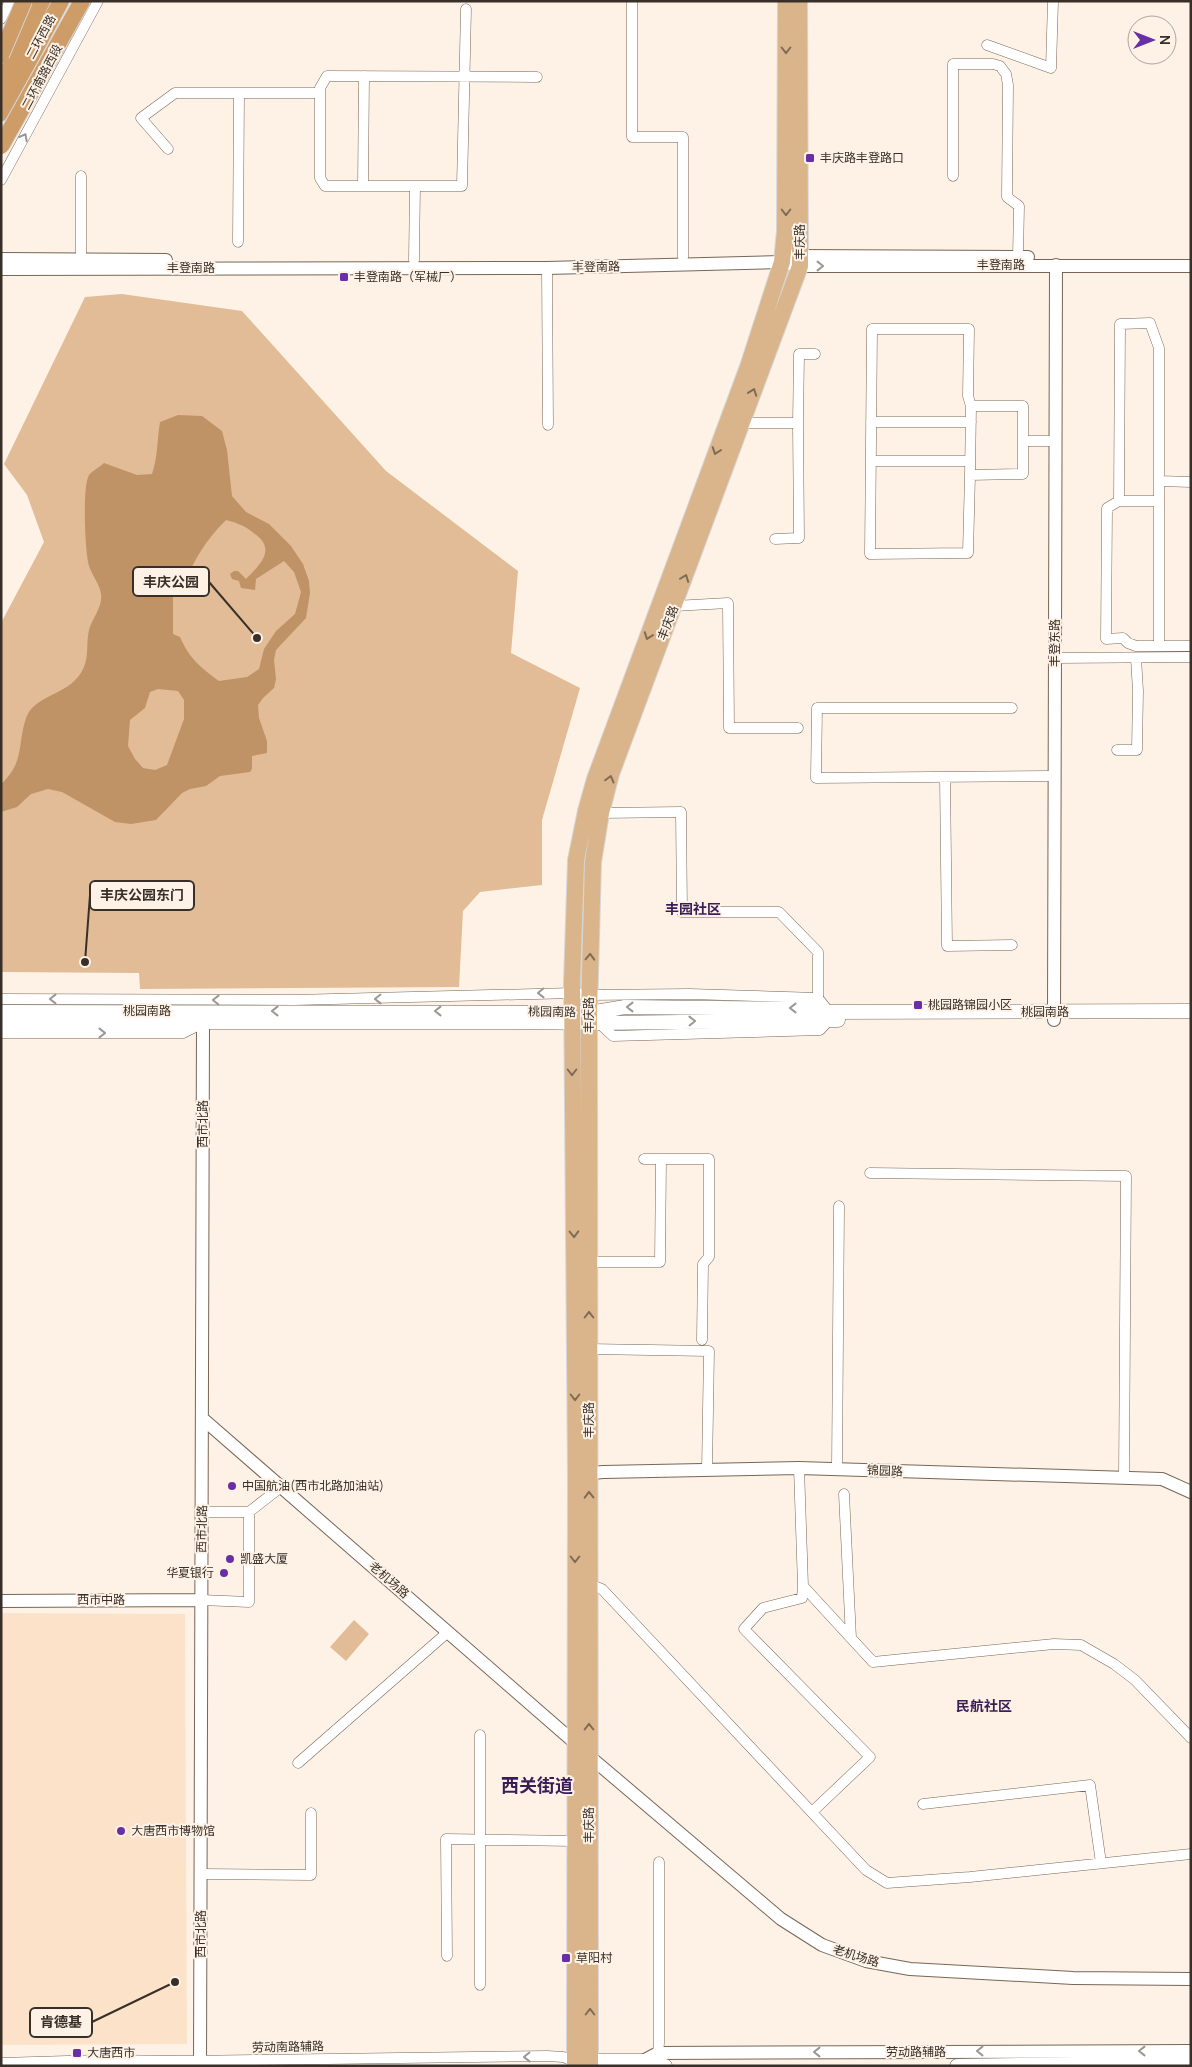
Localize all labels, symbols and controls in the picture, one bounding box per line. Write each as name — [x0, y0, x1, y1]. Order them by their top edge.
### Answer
street label: 二环西路 — [22, 12, 59, 62]
north arrow — [1127, 15, 1177, 65]
text: N — [1156, 35, 1175, 45]
street label: 二环南路西段 — [17, 41, 66, 113]
one-way arrow — [781, 46, 791, 54]
one-way arrow — [18, 133, 28, 142]
place label: 丰庆路丰登路口 — [820, 149, 904, 166]
marker: 丰庆路丰登路口 — [804, 152, 816, 164]
one-way arrow — [781, 209, 791, 217]
street label: 丰庆路 — [791, 224, 808, 260]
street label: 丰登南路 — [977, 256, 1025, 273]
street label: 丰登南路 — [572, 258, 620, 275]
street label: 丰登南路 — [167, 259, 215, 276]
one-way arrow — [816, 261, 824, 271]
place label: 丰登南路（军械厂） — [354, 268, 462, 285]
marker: 丰登南路（军械厂） — [338, 271, 350, 283]
one-way arrow — [747, 389, 757, 397]
one-way arrow — [712, 446, 723, 455]
callout: 丰庆公园 — [133, 567, 209, 596]
text: 丰庆公园 — [143, 572, 199, 591]
one-way arrow — [679, 574, 689, 583]
street label: 丰庆路 — [653, 603, 682, 643]
street label: 丰登东路 — [1046, 619, 1063, 667]
one-way arrow — [643, 631, 654, 640]
one-way arrow — [604, 775, 614, 784]
callout: 丰庆公园东门 — [90, 881, 194, 910]
text: 丰庆公园东门 — [100, 885, 184, 904]
district label: 丰园社区 — [665, 899, 721, 918]
one-way arrow — [585, 953, 595, 961]
one-way arrow — [537, 988, 544, 998]
one-way arrow — [49, 994, 57, 1004]
one-way arrow — [374, 994, 382, 1004]
one-way arrow — [212, 995, 220, 1006]
place label: 桃园路锦园小区 — [928, 996, 1012, 1013]
street label: 丰庆路 — [580, 997, 597, 1033]
marker: 桃园路锦园小区 — [912, 999, 924, 1011]
street label: 桃园南路 — [123, 1002, 171, 1019]
one-way arrow — [626, 1002, 634, 1012]
street label: 桃园南路 — [528, 1003, 576, 1020]
one-way arrow — [788, 1003, 796, 1014]
street label: 桃园南路 — [1021, 1003, 1069, 1020]
one-way arrow — [271, 1006, 278, 1016]
one-way arrow — [433, 1006, 441, 1016]
one-way arrow — [688, 1016, 696, 1027]
one-way arrow — [99, 1028, 107, 1038]
one-way arrow — [567, 1068, 577, 1076]
street label: 西市北路 — [194, 1100, 211, 1148]
one-way arrow — [569, 1231, 579, 1239]
one-way arrow — [584, 1311, 594, 1318]
one-way arrow — [570, 1394, 580, 1401]
street label: 丰庆路 — [580, 1402, 597, 1438]
street label: 锦园路 — [867, 1461, 903, 1480]
place label: 中国航油(西市北路加油站) — [242, 1477, 384, 1494]
marker: 中国航油(西市北路加油站) — [226, 1480, 238, 1492]
one-way arrow — [584, 1491, 594, 1498]
street label: 西市北路 — [193, 1505, 210, 1553]
place label: 凯盛大厦 — [240, 1550, 288, 1567]
marker: 凯盛大厦 — [224, 1553, 236, 1565]
one-way arrow — [570, 1556, 580, 1564]
street label: 老机场路 — [366, 1557, 413, 1602]
place label: 华夏银行 — [166, 1564, 214, 1581]
marker: 华夏银行 — [218, 1567, 230, 1579]
street label: 西市中路 — [77, 1591, 125, 1608]
district label: 民航社区 — [956, 1696, 1012, 1715]
one-way arrow — [584, 1723, 594, 1731]
district label: 西关街道 — [501, 1773, 573, 1797]
street label: 丰庆路 — [580, 1807, 597, 1843]
place label: 大唐西市博物馆 — [131, 1822, 215, 1839]
marker: 大唐西市博物馆 — [115, 1825, 127, 1837]
street label: 西市北路 — [192, 1910, 209, 1958]
street label: 老机场路 — [831, 1940, 882, 1971]
place label: 草阳村 — [576, 1949, 613, 1966]
marker: 草阳村 — [560, 1952, 572, 1964]
callout: 肯德基 — [30, 2008, 92, 2037]
one-way arrow — [585, 2008, 595, 2016]
text: 肯德基 — [40, 2012, 82, 2031]
street label: 劳动南路辅路 — [252, 2037, 324, 2056]
street label: 劳动路辅路 — [886, 2043, 946, 2060]
place label: 大唐西市 — [87, 2044, 135, 2061]
one-way arrow — [975, 2046, 983, 2056]
one-way arrow — [1138, 2046, 1146, 2056]
marker: 大唐西市 — [71, 2047, 83, 2059]
one-way arrow — [813, 2047, 820, 2057]
one-way arrow — [522, 2051, 530, 2062]

